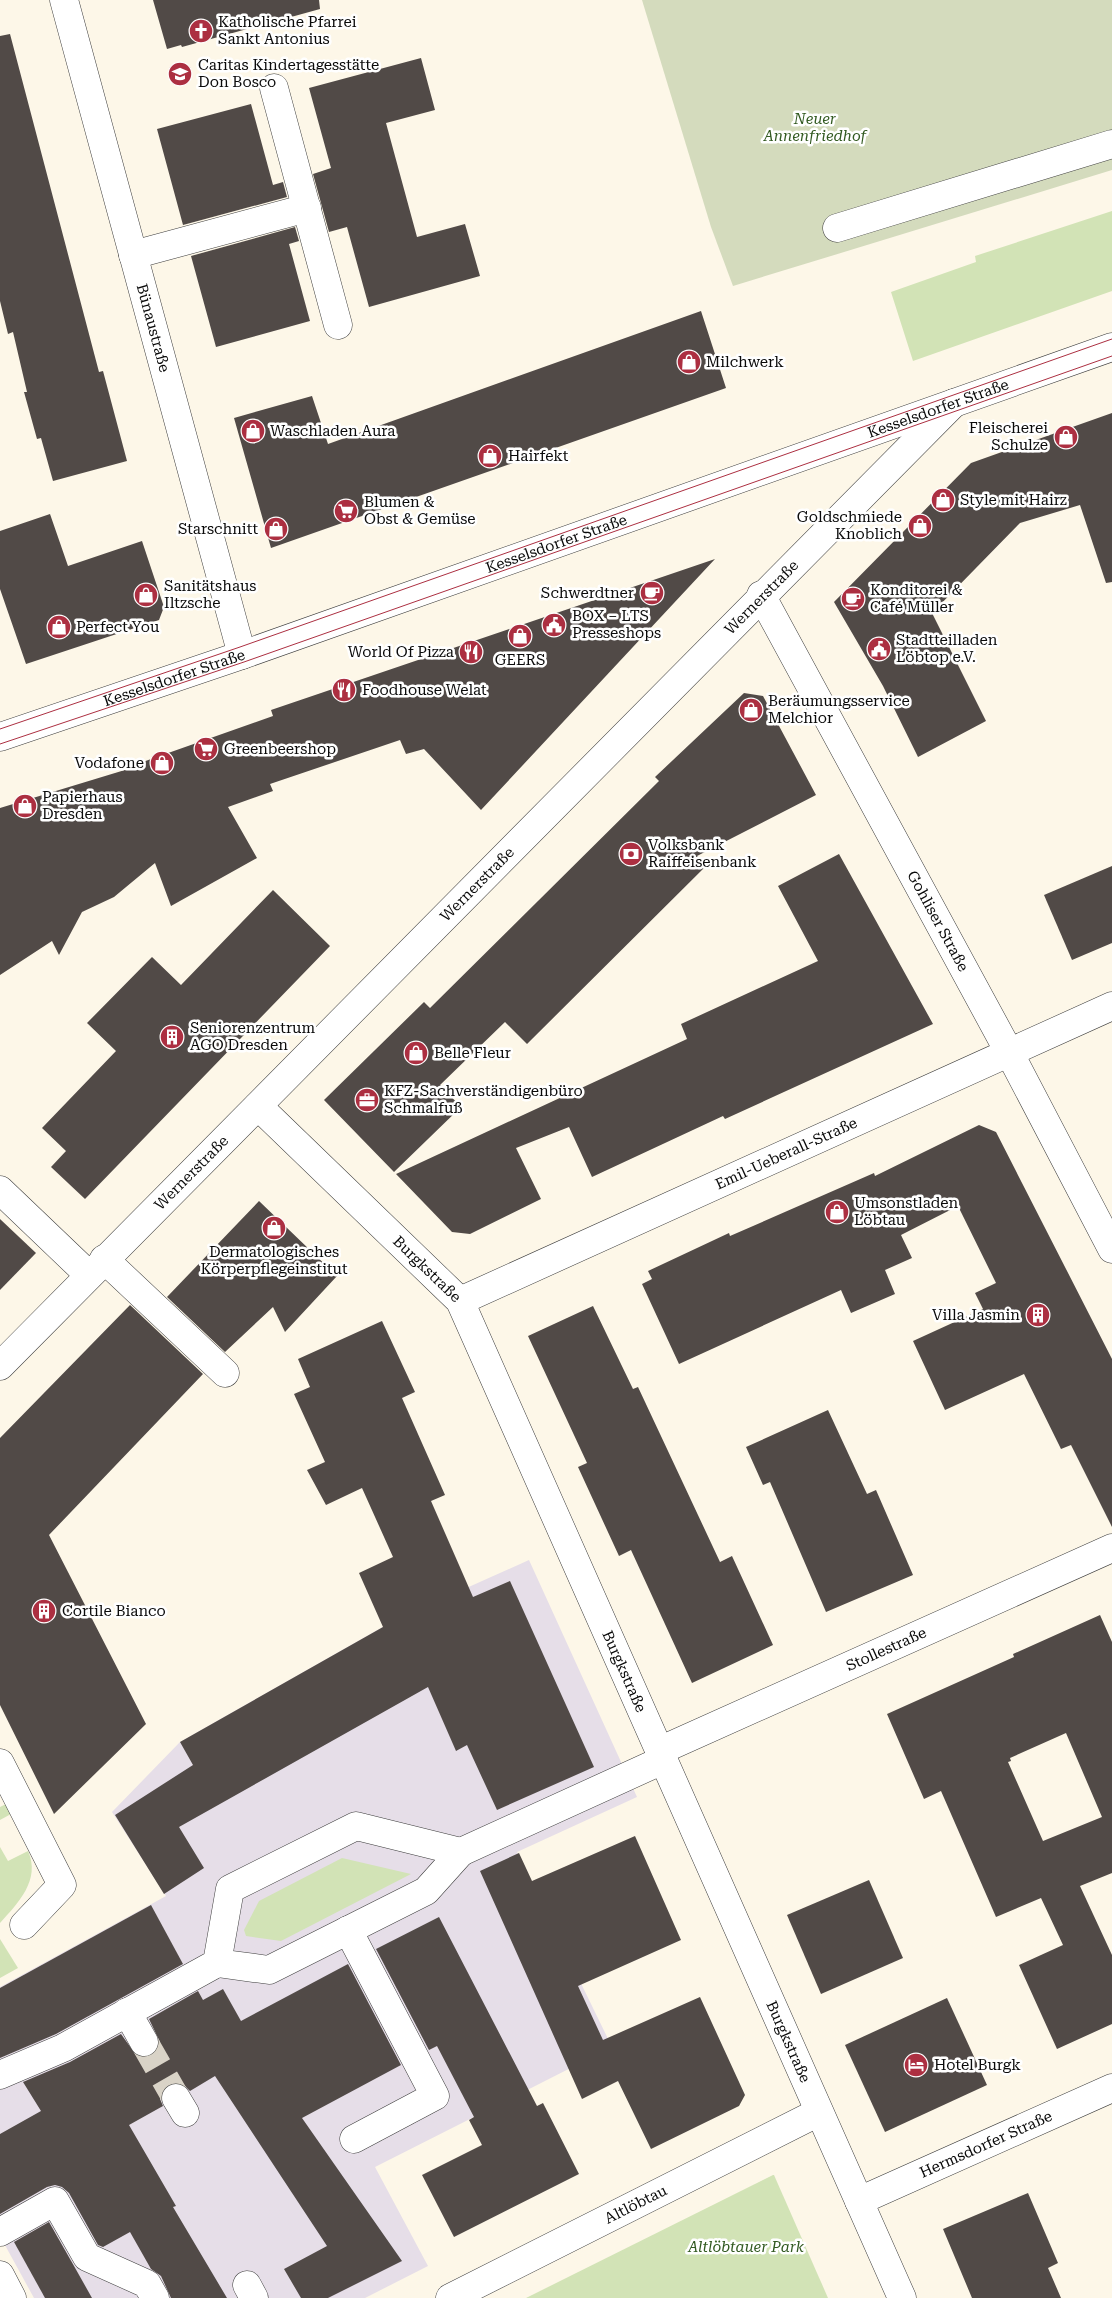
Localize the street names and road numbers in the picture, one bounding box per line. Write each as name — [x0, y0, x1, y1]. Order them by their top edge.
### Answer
street label: Bünaustraße — [133, 282, 174, 374]
street label: Kesselsdorfer Straße — [865, 375, 1011, 442]
street label: Kesselsdorfer Straße — [483, 510, 629, 577]
street label: Wernerstraße — [721, 556, 802, 638]
street label: Kesselsdorfer Straße — [101, 646, 247, 710]
street label: Wernerstraße — [436, 843, 518, 925]
street label: Gohliser Straße — [903, 868, 973, 975]
street label: Emil-Ueberall-Straße — [712, 1114, 860, 1193]
street label: Wernerstraße — [151, 1132, 232, 1214]
street label: Burgkstraße — [389, 1232, 465, 1306]
street label: Stollestraße — [843, 1623, 929, 1675]
street label: Burgkstraße — [598, 1628, 650, 1715]
street label: Burgkstraße — [762, 1998, 814, 2085]
street label: Hermsdorfer Straße — [917, 2107, 1055, 2182]
street label: Altlöbtau — [602, 2181, 670, 2228]

